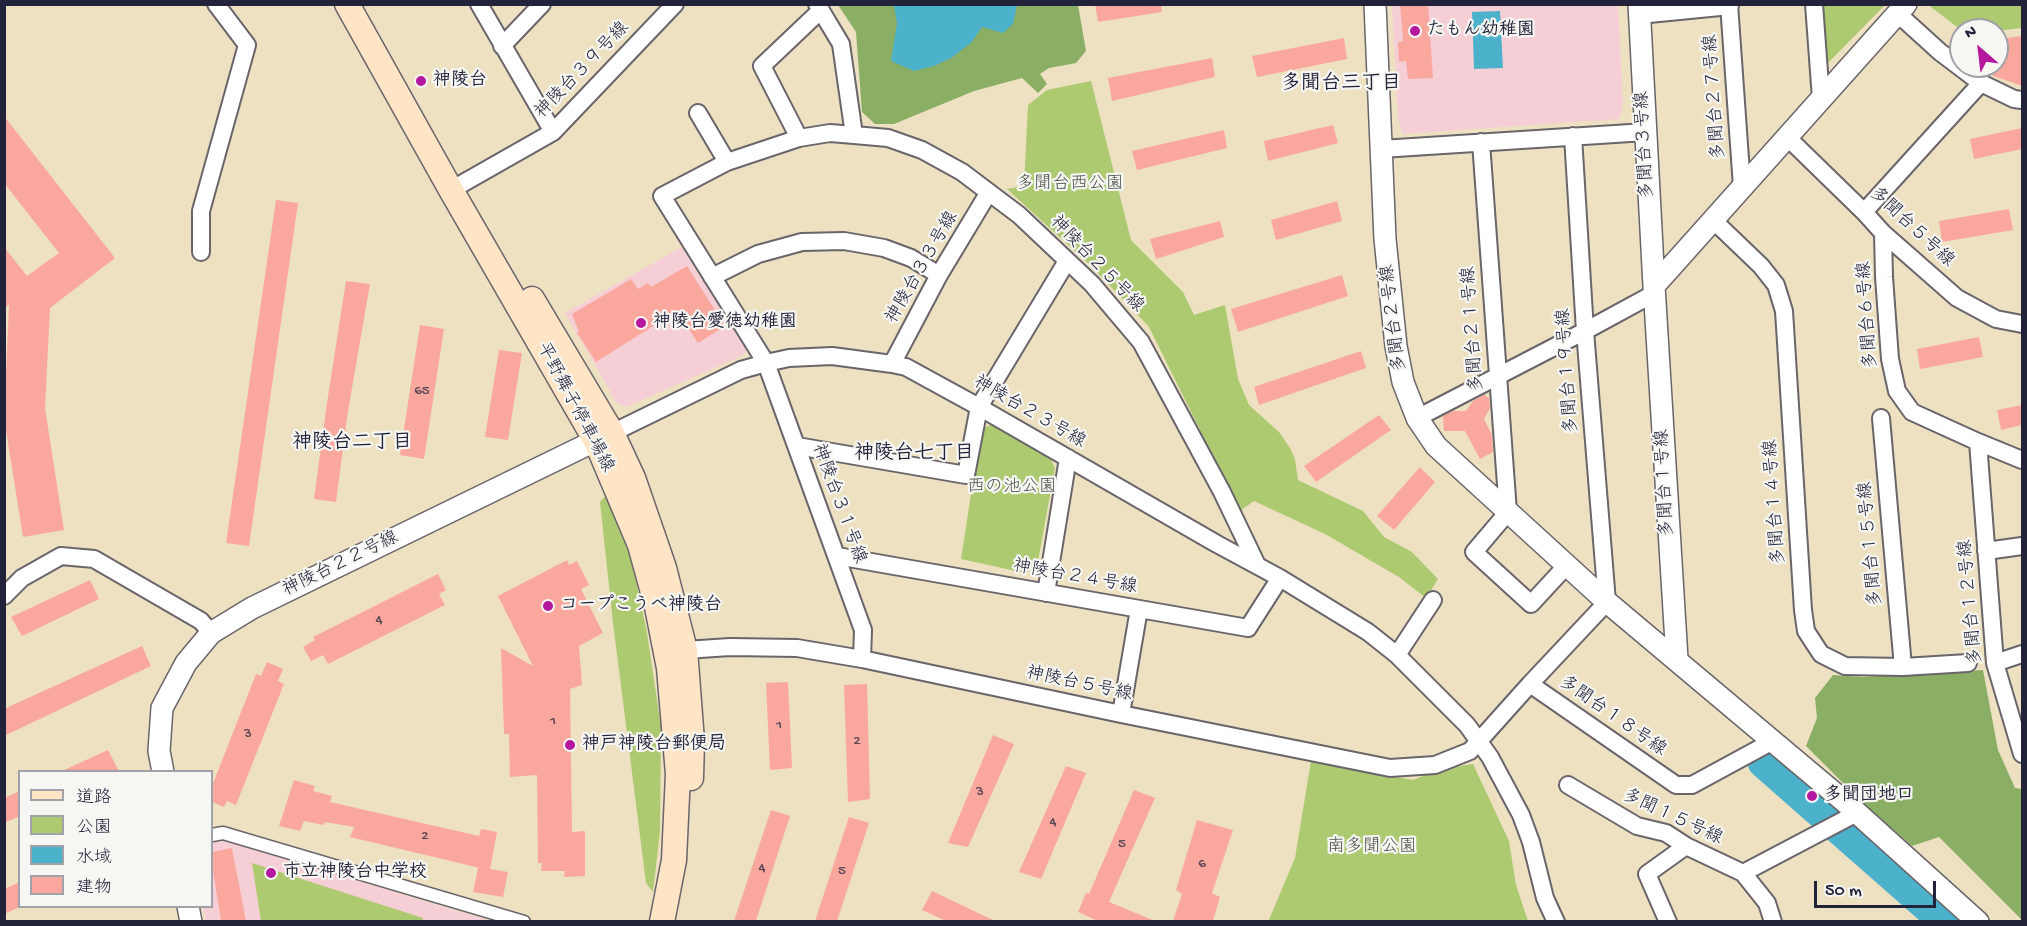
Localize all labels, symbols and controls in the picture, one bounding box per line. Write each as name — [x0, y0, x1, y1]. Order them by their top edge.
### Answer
street label: 神陵台３９号線 — [531, 18, 635, 124]
north arrow — [1949, 18, 2009, 78]
place label: たもん幼稚園 — [1427, 20, 1535, 42]
text: N — [1962, 23, 1980, 44]
marker: たもん幼稚園 — [1408, 24, 1422, 38]
street label: 多聞台２７号線 — [1701, 33, 1731, 161]
place label: 神陵台 — [433, 70, 487, 92]
district label: 多聞台三丁目 — [1281, 73, 1401, 97]
marker: 神陵台 — [414, 74, 428, 88]
street label: 多聞台３号線 — [1632, 91, 1660, 199]
park label: 多聞台西公園 — [1016, 174, 1124, 196]
street label: 多聞台５号線 — [1864, 183, 1958, 273]
street label: 神陵台３３号線 — [882, 208, 964, 328]
street label: 神陵台２５号線 — [1044, 212, 1148, 318]
street label: 多聞台６号線 — [1854, 260, 1884, 370]
street label: 多聞台２号線 — [1378, 263, 1412, 373]
street label: 多聞台２１号線 — [1459, 265, 1489, 393]
street label: 多聞台１９号線 — [1554, 307, 1584, 435]
place label: 神陵台愛徳幼稚園 — [653, 312, 797, 334]
marker: 神陵台愛徳幼稚園 — [634, 316, 648, 330]
street label: 平野舞子停車場線 — [531, 339, 617, 477]
street label: 神陵台２３号線 — [969, 372, 1089, 454]
house number: 65 — [414, 383, 430, 401]
street label: 多聞台１号線 — [1652, 429, 1680, 537]
district label: 神陵台二丁目 — [292, 432, 412, 456]
street label: 多聞台１４号線 — [1761, 438, 1791, 566]
street label: 神陵台３１号線 — [806, 441, 870, 567]
district label: 神陵台七丁目 — [854, 443, 974, 467]
park label: 西の池公園 — [967, 477, 1057, 499]
street label: 多聞台１５号線 — [1856, 480, 1888, 608]
street label: 神陵台２２号線 — [280, 528, 402, 602]
street label: 多聞台１２号線 — [1956, 538, 1988, 666]
street label: 神陵台２４号線 — [1011, 556, 1139, 600]
place label: コープこうべ神陵台 — [560, 595, 722, 617]
marker: コープこうべ神陵台 — [541, 599, 555, 613]
house number: 4 — [375, 612, 383, 630]
street label: 神陵台５号線 — [1024, 663, 1134, 707]
street label: 多聞台１８号線 — [1554, 672, 1670, 762]
house number: 1 — [550, 713, 556, 731]
house number: 1 — [776, 717, 782, 735]
house number: 3 — [244, 726, 252, 744]
house number: 2 — [853, 733, 861, 751]
place label: 神戸神陵台郵便局 — [582, 734, 726, 756]
marker: 神戸神陵台郵便局 — [563, 738, 577, 752]
legend — [18, 770, 213, 908]
house number: 3 — [976, 784, 984, 802]
street label: 多聞１５号線 — [1618, 785, 1726, 851]
place label: 多聞団地口 — [1824, 785, 1914, 807]
text: 道路 — [76, 788, 112, 809]
marker: 多聞団地口 — [1805, 789, 1819, 803]
house number: 4 — [1049, 814, 1057, 832]
text: 公園 — [76, 818, 112, 839]
house number: 2 — [421, 828, 429, 846]
house number: 5 — [1118, 836, 1126, 854]
park label: 南多聞公園 — [1327, 837, 1417, 859]
text: 水域 — [76, 848, 112, 869]
house number: 6 — [1198, 856, 1206, 874]
house number: 4 — [758, 860, 766, 878]
place label: 市立神陵台中学校 — [283, 862, 427, 884]
house number: 5 — [838, 863, 846, 881]
marker: 市立神陵台中学校 — [264, 866, 278, 880]
scale bar — [1817, 869, 1938, 907]
text: 建物 — [76, 878, 112, 899]
text: 50 m — [1825, 881, 1862, 902]

